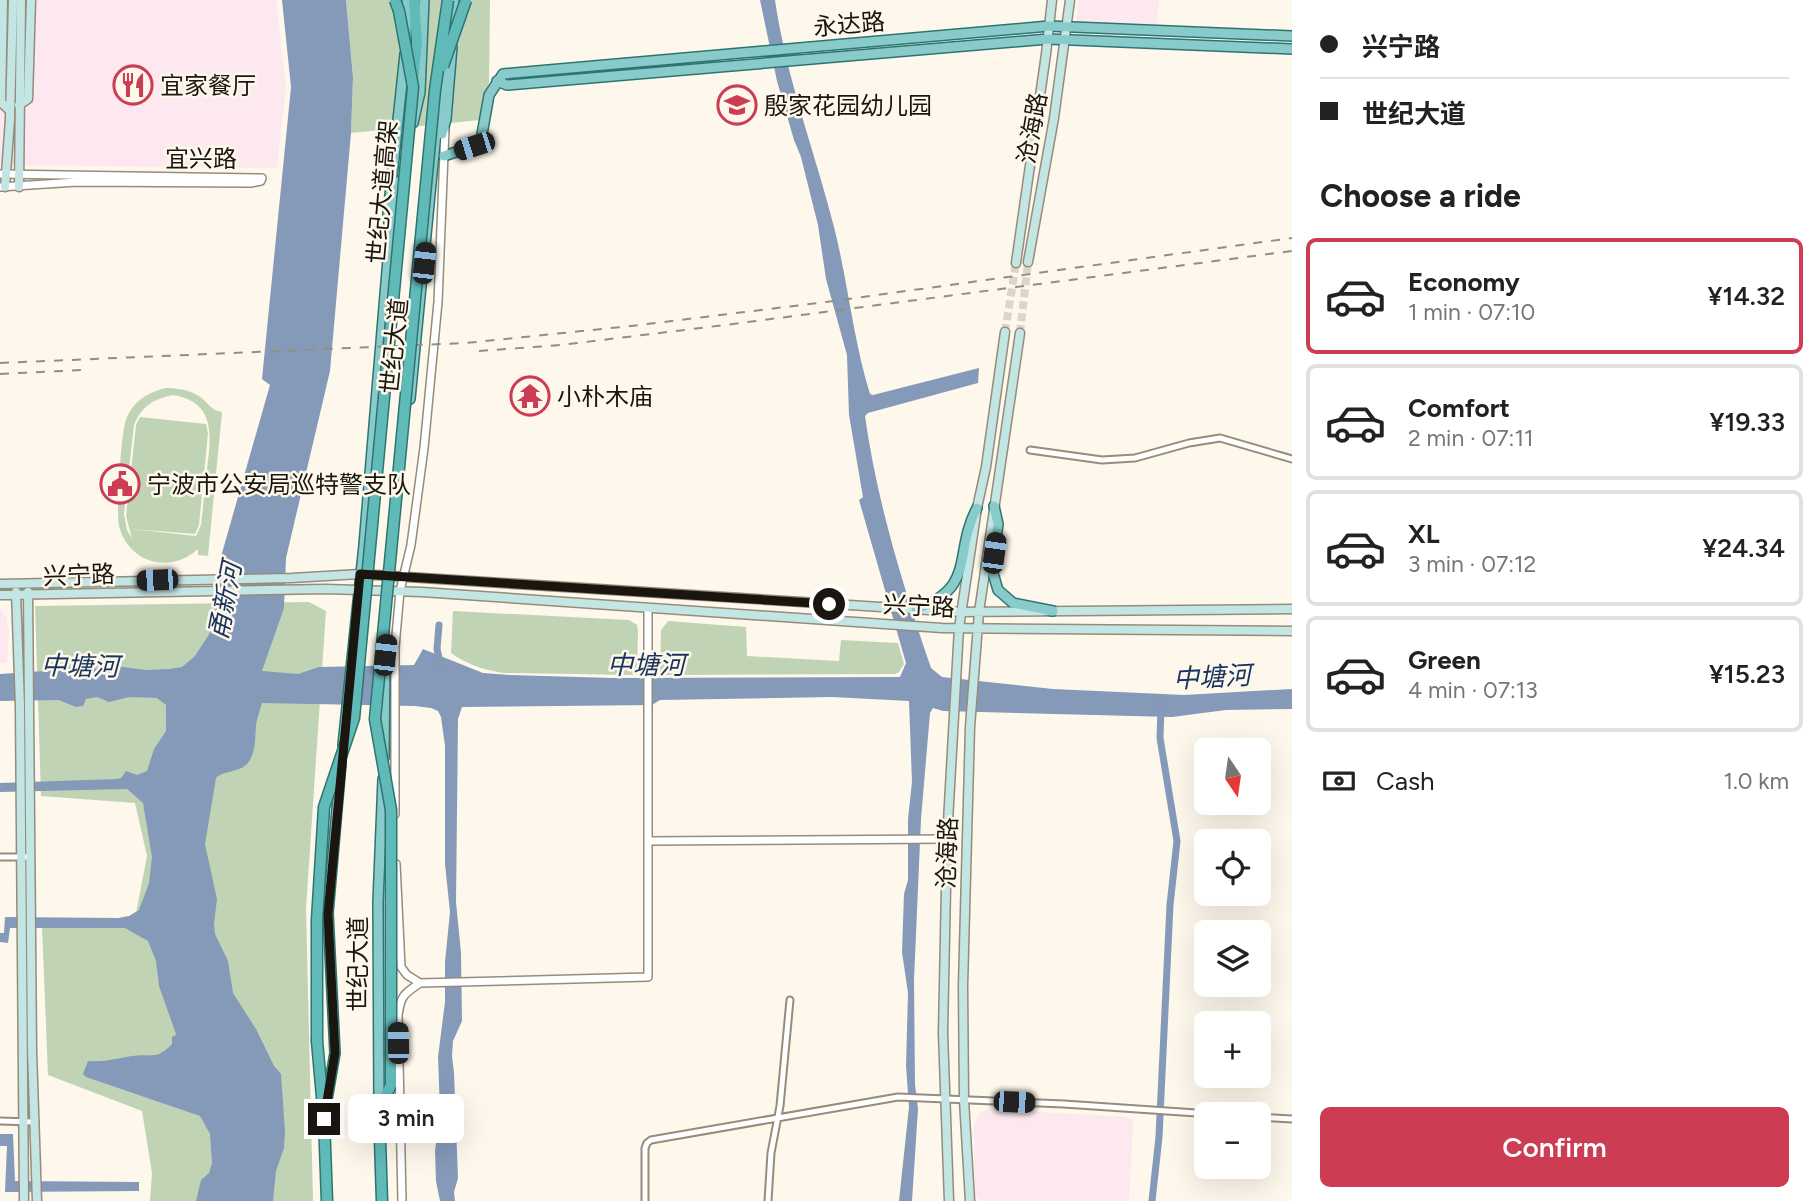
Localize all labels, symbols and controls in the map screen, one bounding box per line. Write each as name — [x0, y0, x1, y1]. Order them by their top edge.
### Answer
street label: 永达路 — [812, 6, 886, 42]
text: 兴宁路 — [1362, 31, 1440, 63]
restaurant icon: 宜家餐厅 — [112, 64, 154, 106]
place label: 宜家餐厅 — [160, 71, 256, 100]
school or university icon: 殷家花园幼儿园 — [716, 84, 758, 126]
street label: 沧海路 — [1011, 90, 1053, 166]
place label: 殷家花园幼儿园 — [764, 91, 932, 120]
text: 世纪大道 — [1362, 98, 1466, 130]
street label: 世纪大道高架 — [361, 119, 403, 265]
car — [451, 130, 498, 162]
street label: 宜兴路 — [165, 144, 237, 173]
text: Choose a ride — [1320, 177, 1521, 215]
car — [412, 241, 437, 285]
icon: car — [1324, 265, 1387, 328]
text: Economy — [1408, 266, 1520, 298]
text: ¥14.32 — [1708, 280, 1785, 312]
street label: 世纪大道 — [375, 297, 413, 395]
text: 1 min · 07:10 — [1408, 298, 1535, 326]
temple icon: 小朴木庙 — [509, 375, 551, 417]
place label: 小朴木庙 — [557, 382, 653, 411]
icon: car — [1324, 391, 1387, 454]
text: Comfort — [1408, 392, 1510, 424]
text: ¥19.33 — [1710, 406, 1785, 438]
text: 2 min · 07:11 — [1408, 424, 1533, 452]
public building icon: 宁波市公安局巡特警支队 — [99, 463, 141, 505]
place label: 宁波市公安局巡特警支队 — [147, 470, 411, 499]
icon: car — [1324, 517, 1387, 580]
text: XL — [1408, 518, 1440, 550]
car — [981, 531, 1008, 575]
text: ¥24.34 — [1702, 532, 1785, 564]
text: 3 min · 07:12 — [1408, 550, 1536, 578]
water label: 甬新河 — [202, 555, 249, 642]
street label: 兴宁路 — [43, 559, 115, 591]
car — [136, 569, 179, 591]
route start — [813, 588, 845, 620]
street label: 兴宁路 — [882, 590, 956, 622]
car — [373, 633, 398, 677]
icon: car — [1324, 643, 1387, 706]
text: Green — [1408, 644, 1481, 676]
water label: 中塘河 — [41, 649, 124, 683]
water label: 中塘河 — [607, 649, 690, 681]
text: ¥15.23 — [1709, 658, 1785, 690]
water label: 中塘河 — [1172, 659, 1257, 695]
text: 4 min · 07:13 — [1408, 676, 1538, 704]
north arrow — [1194, 738, 1270, 816]
map controls — [1194, 738, 1271, 1179]
icon: cash — [1320, 762, 1358, 800]
text: Cash — [1376, 765, 1435, 797]
text: 1.0 km — [1724, 767, 1789, 795]
street label: 沧海路 — [931, 817, 963, 889]
button: locate — [1194, 829, 1271, 906]
street label: 世纪大道 — [343, 916, 372, 1012]
button: layers — [1194, 920, 1271, 997]
button: + — [1194, 1011, 1271, 1088]
car — [388, 1022, 409, 1064]
car — [993, 1091, 1036, 1113]
callout: 3 min — [348, 1094, 464, 1144]
button: − — [1194, 1102, 1271, 1179]
route end — [308, 1103, 340, 1135]
text: 3 min — [378, 1104, 434, 1132]
button: Confirm — [1320, 1107, 1789, 1187]

